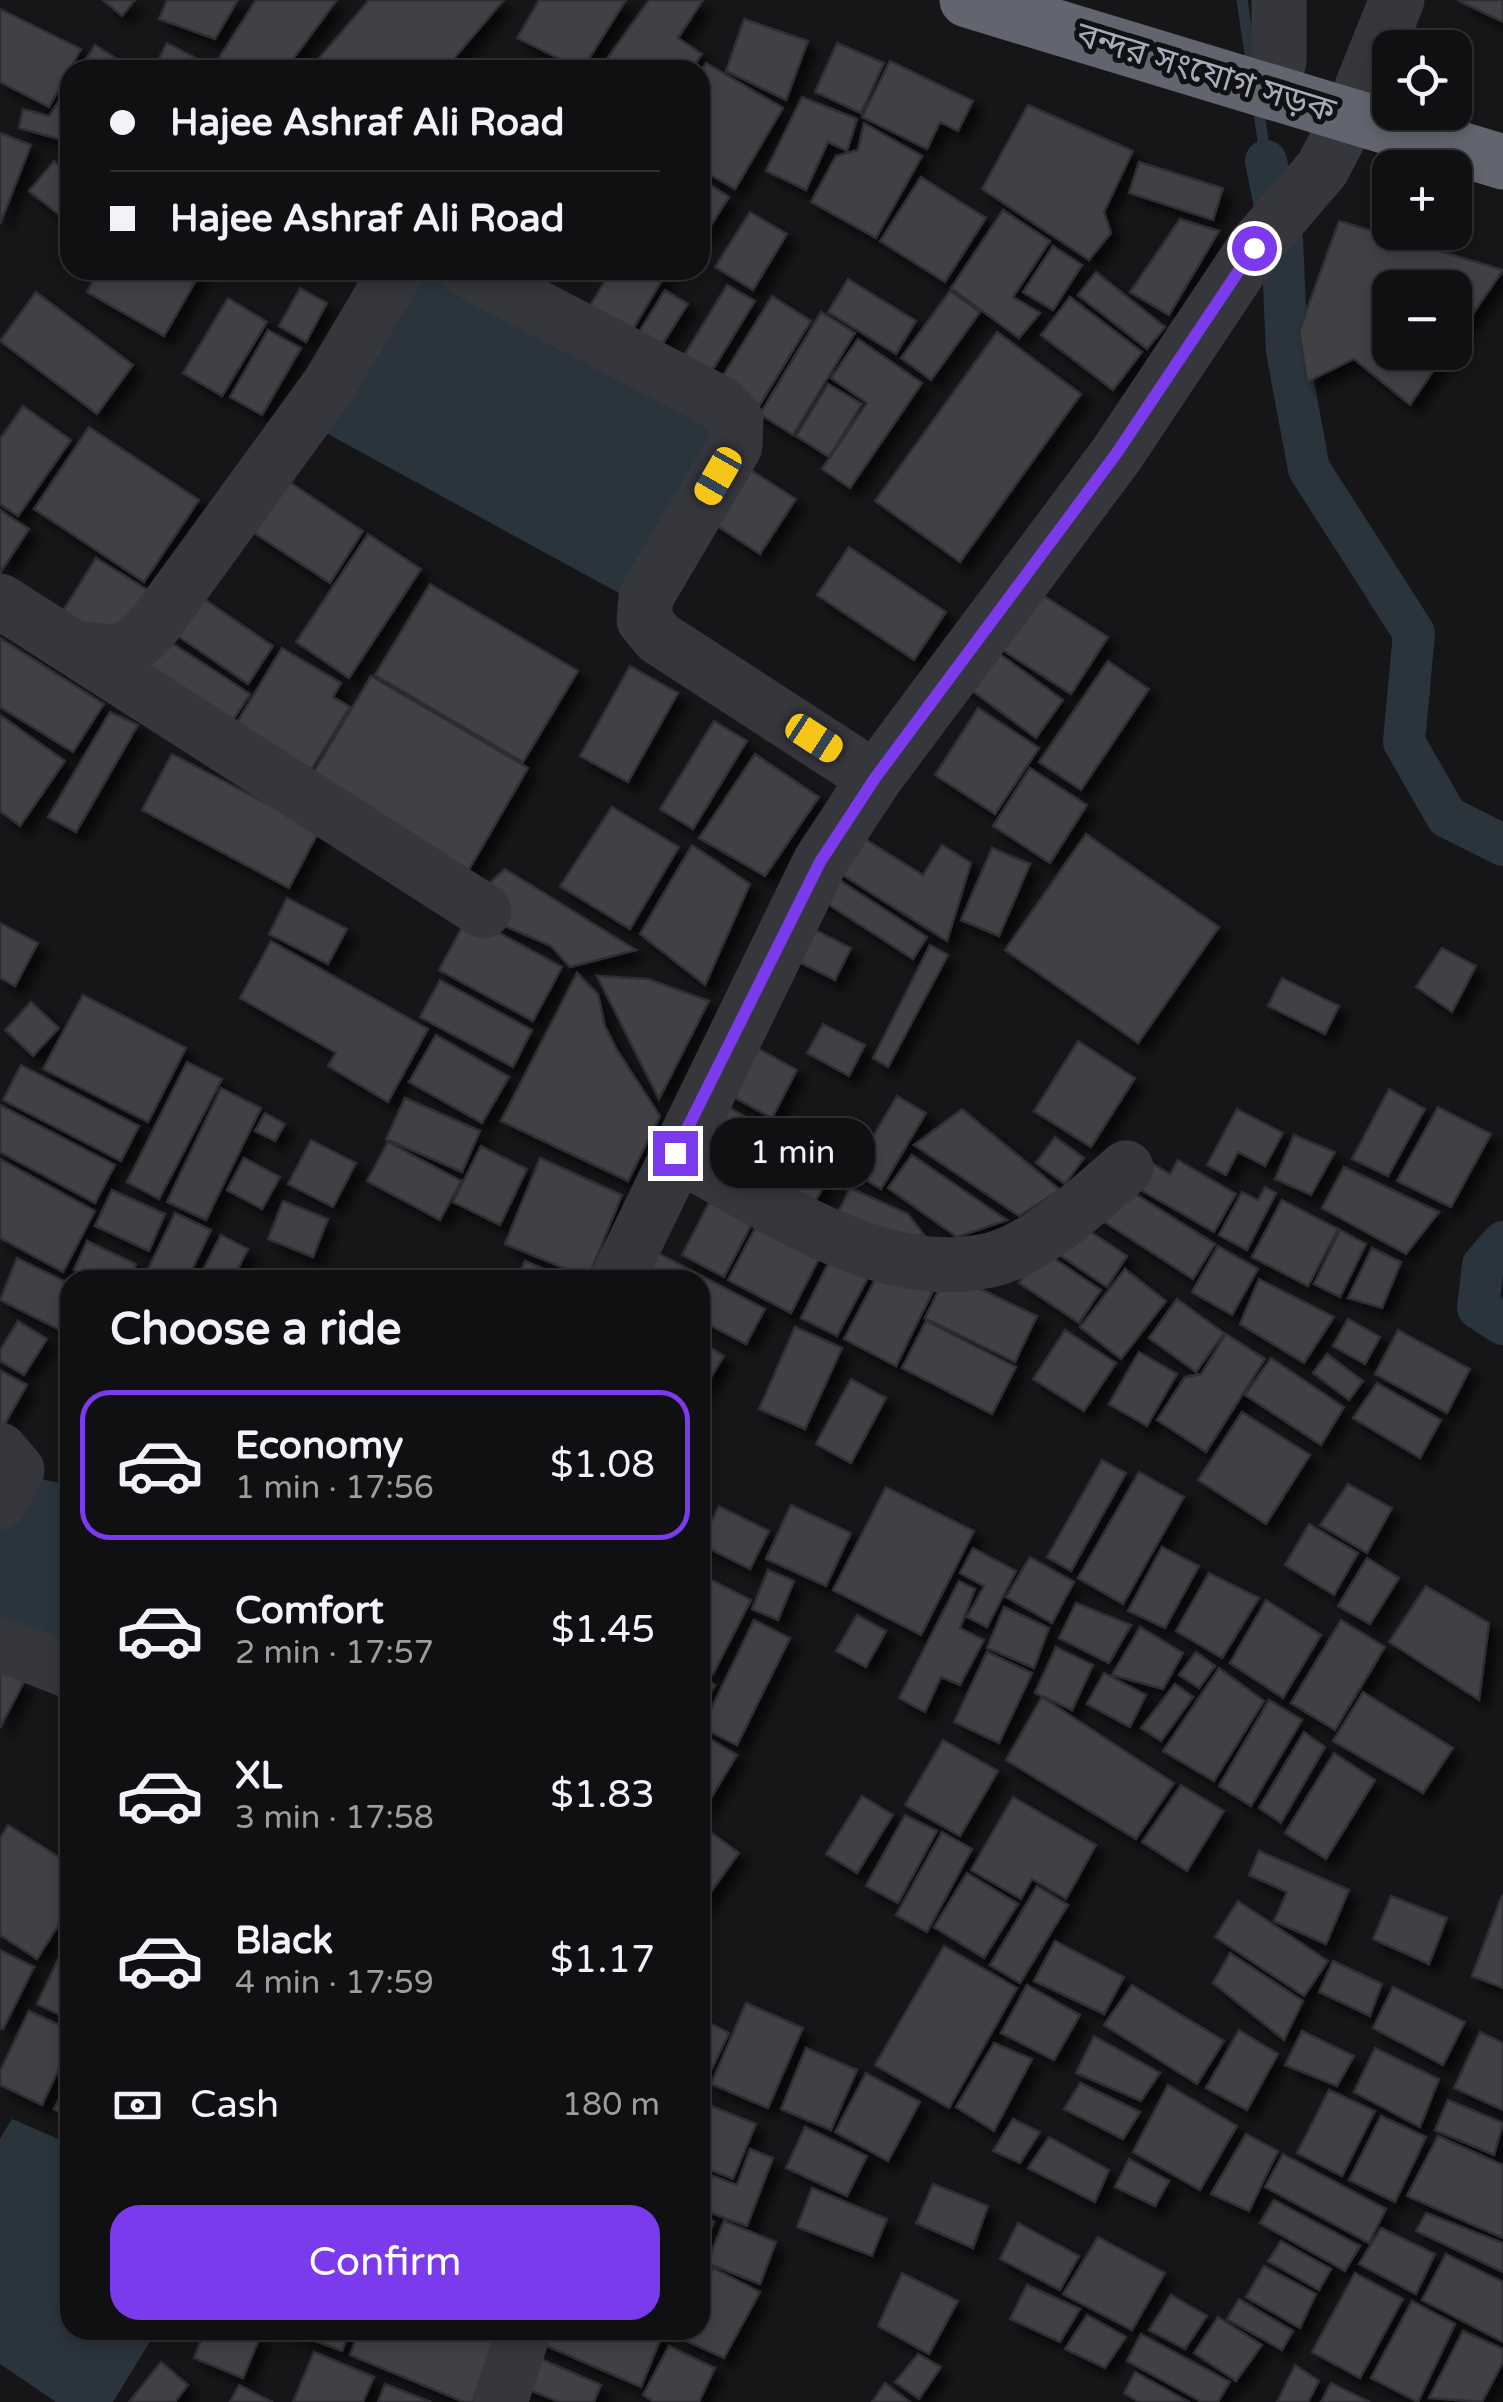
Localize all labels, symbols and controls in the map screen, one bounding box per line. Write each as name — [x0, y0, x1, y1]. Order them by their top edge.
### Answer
street label: বন্দর সংযোগ সড়ক — [1071, 13, 1341, 133]
map controls — [1372, 30, 1472, 370]
button: locate — [1372, 30, 1472, 130]
text: Hajee Ashraf Ali Road — [170, 100, 565, 146]
button: + — [1372, 150, 1472, 250]
text: Hajee Ashraf Ali Road — [170, 196, 565, 242]
route start — [1232, 226, 1277, 271]
button: − — [1372, 270, 1472, 370]
car — [690, 443, 746, 509]
car — [781, 709, 847, 767]
callout: 1 min — [710, 1118, 875, 1188]
route end — [653, 1131, 698, 1176]
text: 1 min — [750, 1134, 835, 1172]
text: Choose a ride — [110, 1303, 401, 1357]
icon: car — [115, 1420, 205, 1510]
text: Economy — [235, 1423, 403, 1469]
text: $1.08 — [550, 1442, 655, 1488]
text: 1 min · 17:56 — [235, 1469, 434, 1507]
icon: car — [115, 1585, 205, 1675]
text: Comfort — [235, 1588, 384, 1634]
text: $1.45 — [551, 1607, 655, 1653]
text: 2 min · 17:57 — [235, 1634, 434, 1672]
icon: car — [115, 1750, 205, 1840]
text: XL — [235, 1753, 282, 1799]
text: $1.83 — [550, 1772, 655, 1818]
text: 3 min · 17:58 — [235, 1799, 434, 1837]
icon: car — [115, 1915, 205, 2005]
text: Black — [235, 1918, 333, 1964]
text: $1.17 — [550, 1937, 655, 1983]
text: 4 min · 17:59 — [235, 1964, 434, 2002]
icon: cash — [110, 2078, 165, 2133]
text: Cash — [190, 2082, 279, 2128]
text: 180 m — [562, 2086, 660, 2124]
button: Confirm — [110, 2205, 660, 2320]

